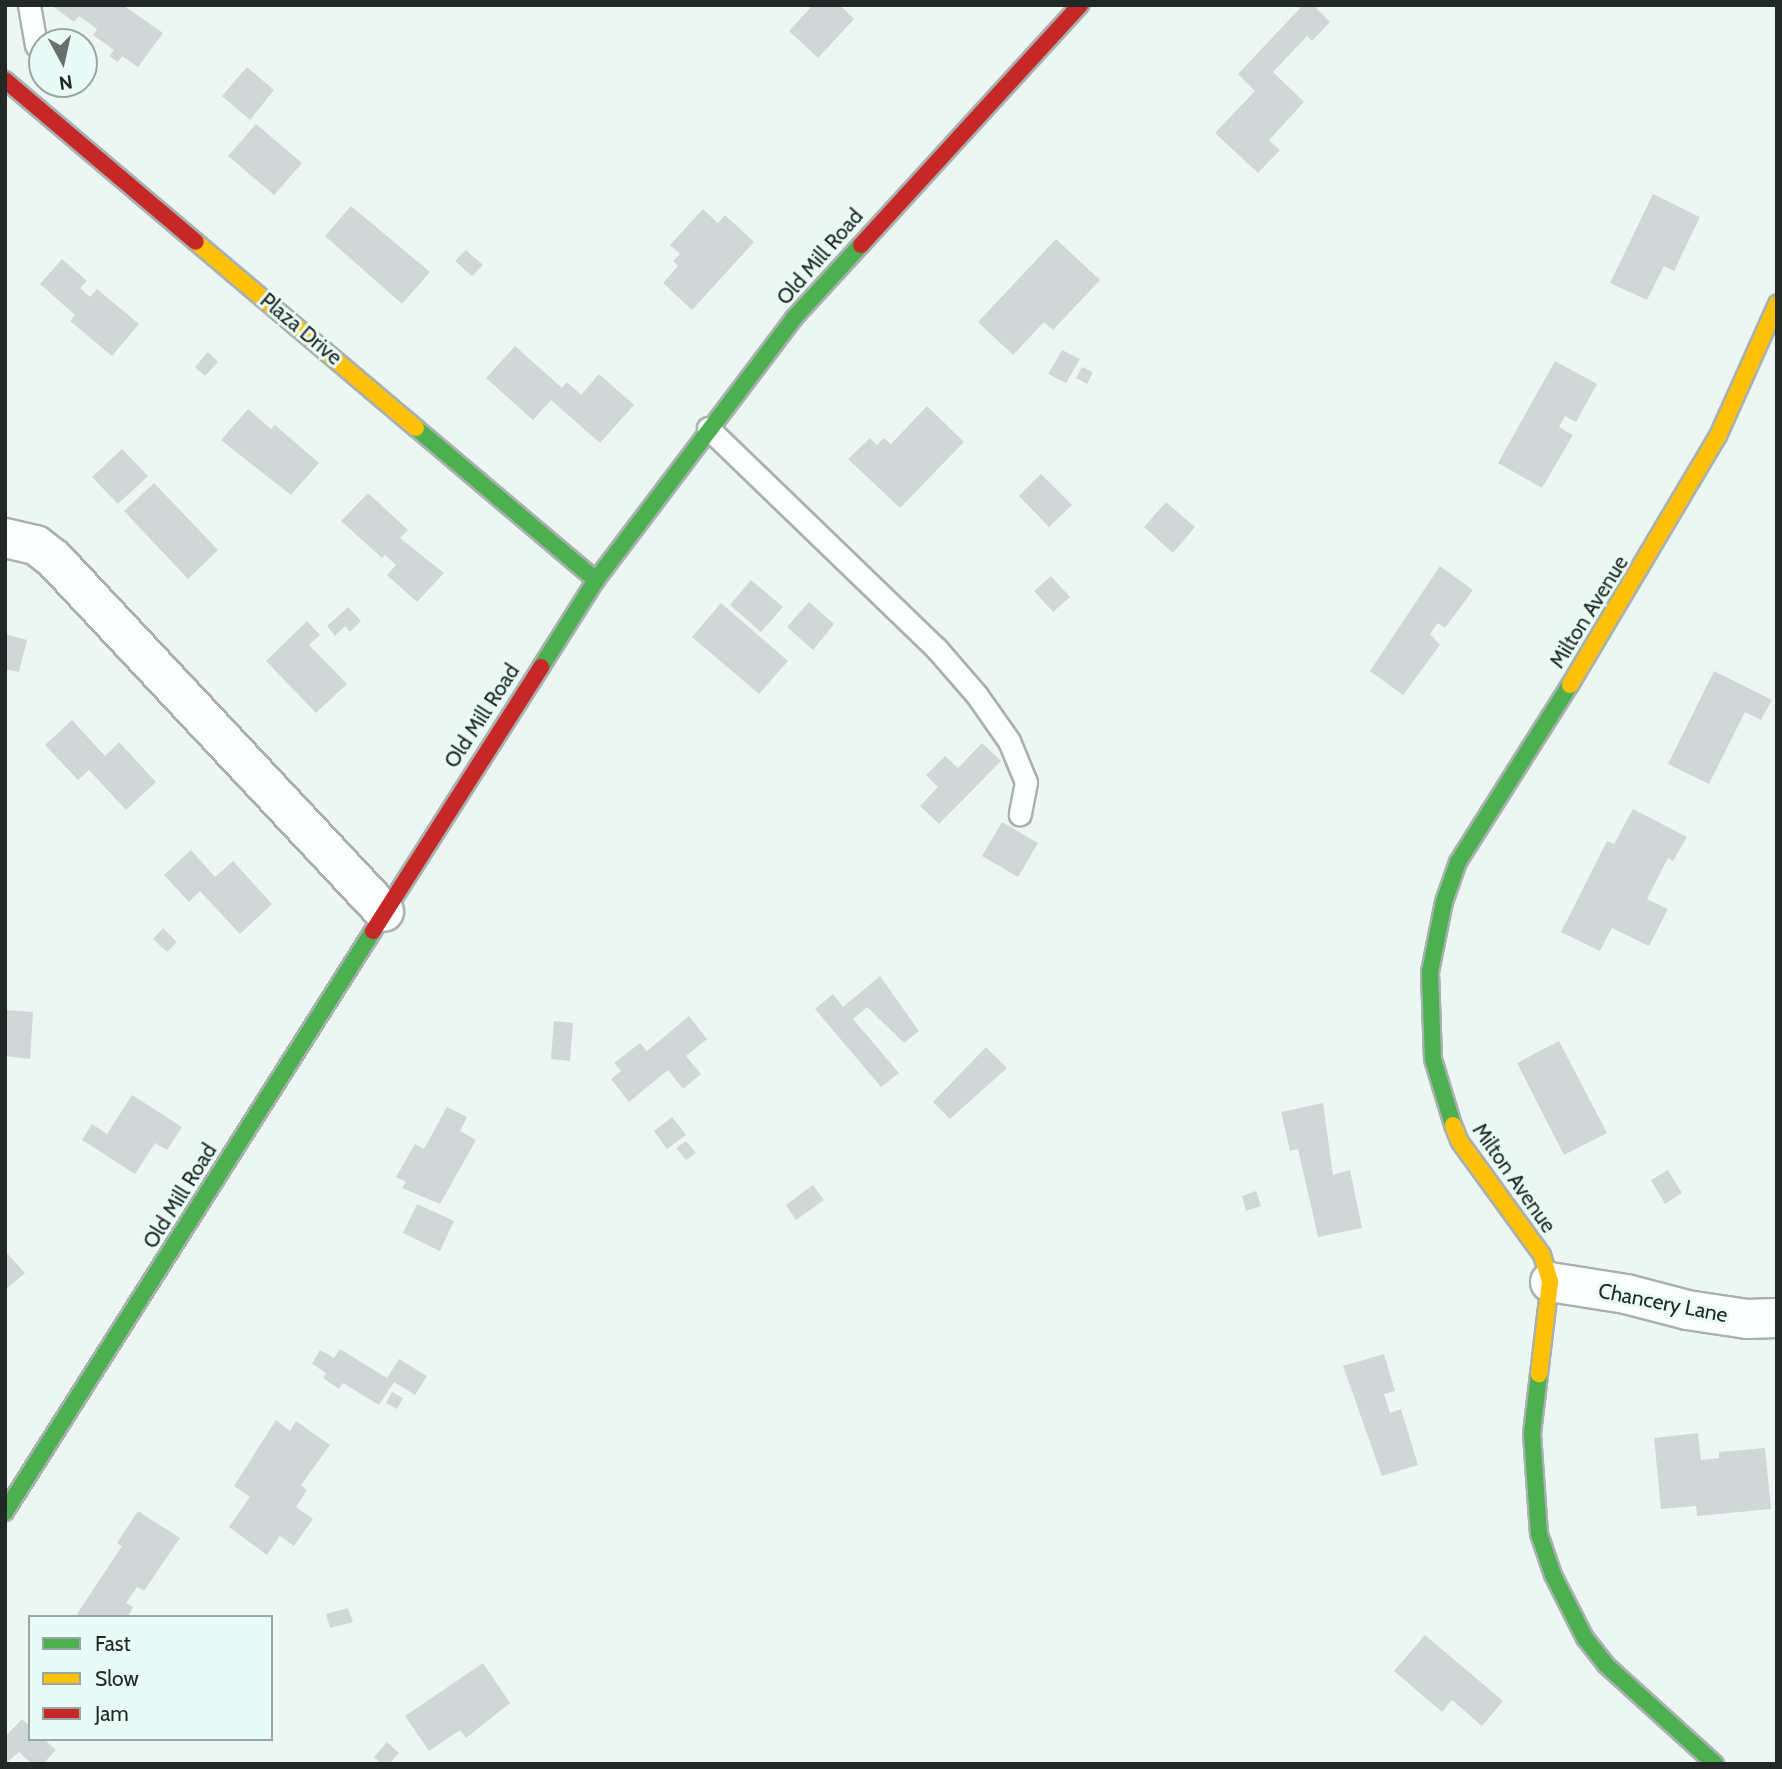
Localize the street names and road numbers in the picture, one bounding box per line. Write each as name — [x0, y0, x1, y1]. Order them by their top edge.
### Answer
street label: Old Mill Road — [772, 204, 868, 310]
street label: Plaza Drive — [255, 288, 347, 370]
street label: Milton Avenue — [1544, 551, 1634, 673]
street label: Old Mill Road — [439, 659, 525, 773]
street label: Milton Avenue — [1467, 1118, 1561, 1238]
street label: Old Mill Road — [138, 1139, 222, 1253]
street label: Chancery Lane — [1596, 1278, 1730, 1328]

